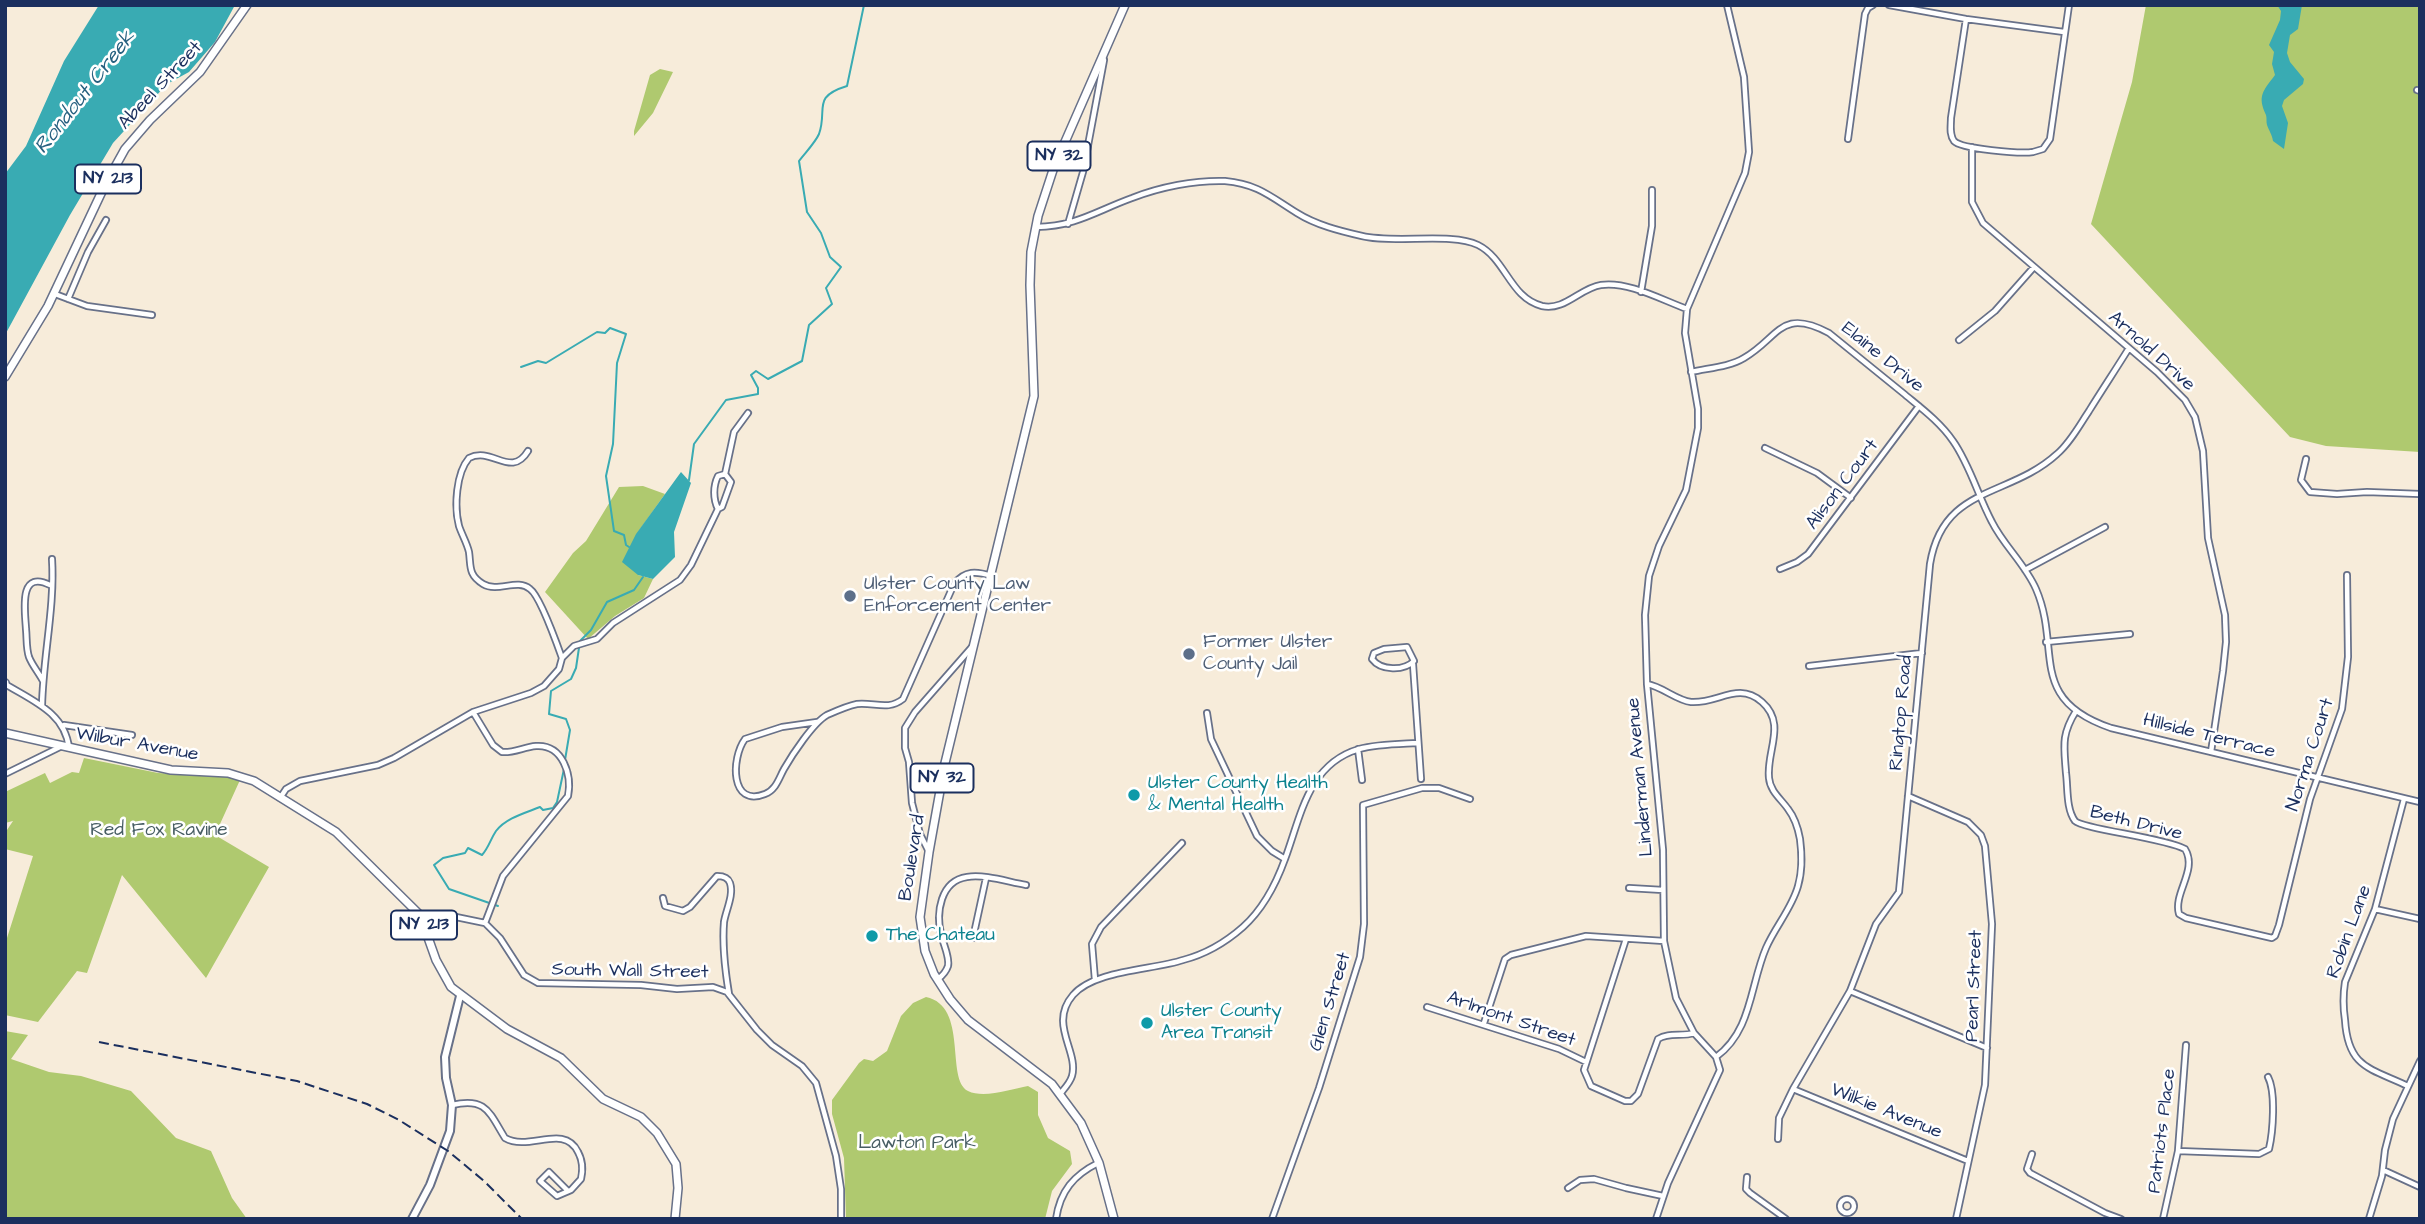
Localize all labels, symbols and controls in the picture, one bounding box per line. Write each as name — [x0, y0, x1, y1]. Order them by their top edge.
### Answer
water label: Rondout Creek — [30, 26, 142, 160]
street label: Abeel Street — [114, 37, 208, 135]
road number: NY 32 — [1028, 141, 1090, 170]
road number: NY 213 — [75, 164, 141, 194]
street label: Arnold Drive — [2103, 307, 2199, 397]
street label: Elaine Drive — [1836, 318, 1928, 398]
street label: Alison Court — [1802, 435, 1884, 535]
place label: Ulster County Law Enforcement Center — [864, 574, 1051, 618]
marker: Ulster County Law Enforcement Center — [842, 588, 858, 604]
place label: Former Ulster County Jail — [1203, 632, 1332, 676]
marker: Former Ulster County Jail — [1181, 646, 1197, 662]
street label: Ringtop Road — [1886, 654, 1918, 772]
street label: Norma Court — [2282, 696, 2340, 814]
street label: Linderman Avenue — [1623, 697, 1659, 857]
street label: Hillside Terrace — [2141, 710, 2277, 764]
street label: Wilbur Avenue — [74, 723, 200, 767]
road number: NY 32 — [911, 764, 974, 792]
place label: Ulster County Health & Mental Health — [1148, 773, 1328, 817]
marker: Ulster County Health & Mental Health — [1126, 787, 1142, 803]
street label: Beth Drive — [2087, 802, 2185, 846]
street label: Boulevard — [895, 813, 931, 903]
park label: Red Fox Ravine — [90, 820, 228, 842]
street label: Robin Lane — [2323, 882, 2377, 982]
road number: NY 213 — [391, 910, 457, 940]
place label: The Chateau — [886, 925, 995, 947]
marker: The Chateau — [864, 928, 880, 944]
street label: Pearl Street — [1962, 930, 1988, 1042]
street label: Glen Street — [1305, 950, 1357, 1054]
street label: South Wall Street — [551, 959, 709, 985]
street label: Arlmont Street — [1444, 987, 1578, 1053]
place label: Ulster County Area Transit — [1161, 1001, 1282, 1045]
marker: Ulster County Area Transit — [1139, 1015, 1155, 1031]
street label: Patriots Place — [2144, 1067, 2182, 1195]
street label: Wilkie Avenue — [1827, 1079, 1945, 1145]
park label: Lawton Park — [858, 1133, 976, 1155]

